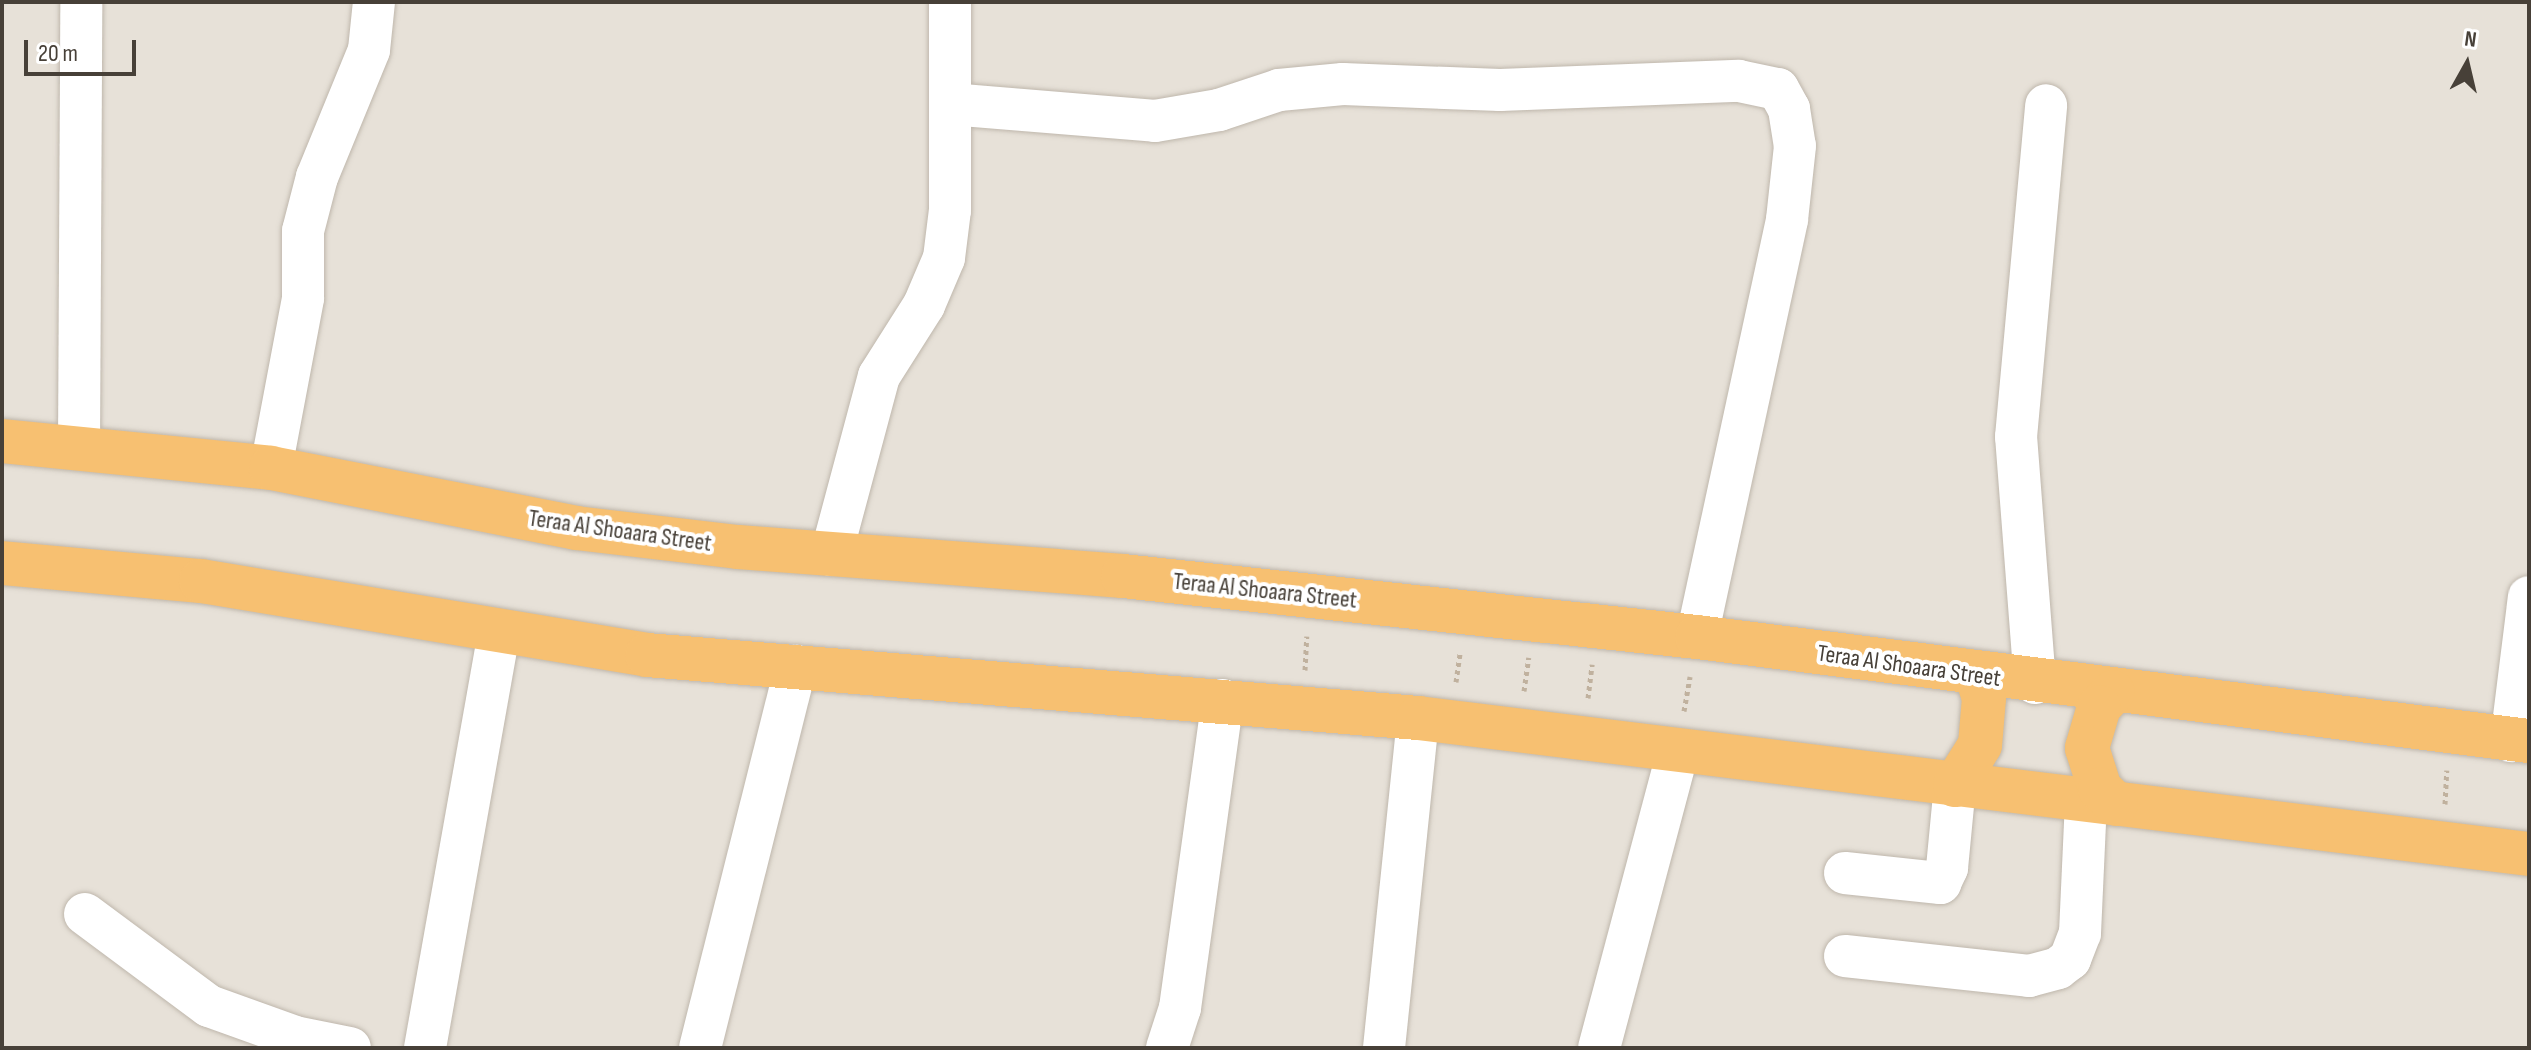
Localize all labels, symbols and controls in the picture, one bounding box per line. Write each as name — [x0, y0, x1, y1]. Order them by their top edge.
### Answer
scale bar — [28, 24, 140, 74]
north arrow — [2427, 24, 2507, 104]
text: N — [2463, 26, 2478, 54]
text: 20 m — [38, 39, 78, 68]
street label: Teraa Al Shoaara Street — [527, 504, 713, 558]
street label: Teraa Al Shoaara Street — [1172, 567, 1358, 615]
street label: Teraa Al Shoaara Street — [1816, 639, 2002, 693]

